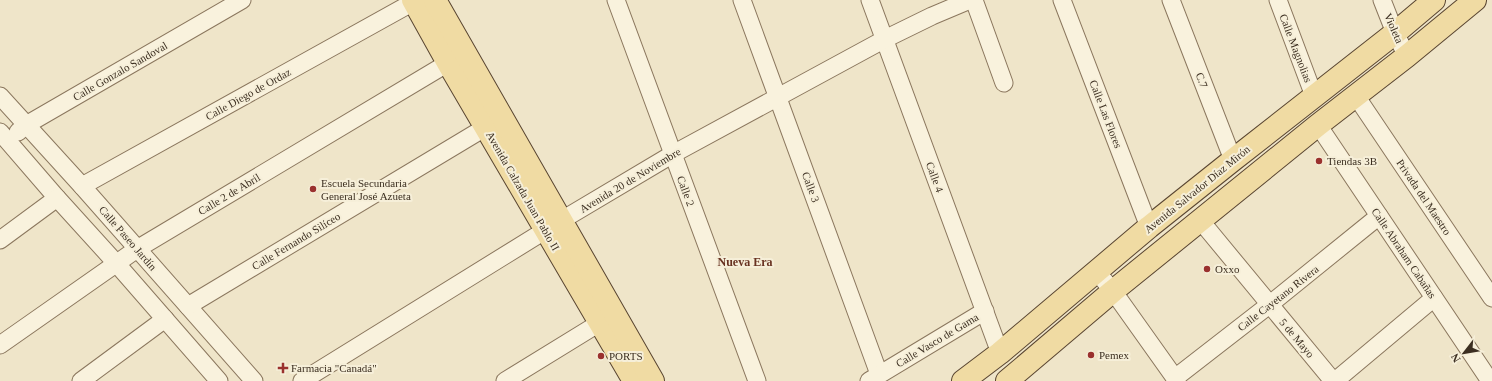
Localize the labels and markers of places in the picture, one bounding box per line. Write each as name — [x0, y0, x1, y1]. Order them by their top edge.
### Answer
place label: Tiendas 3B — [1327, 155, 1377, 167]
marker: Tiendas 3B — [1314, 156, 1324, 166]
place label: Escuela Secundaria General José Azueta — [321, 177, 411, 202]
marker: Escuela Secundaria General José Azueta — [308, 184, 318, 194]
place label: Oxxo — [1215, 263, 1240, 275]
marker: Oxxo — [1202, 264, 1212, 274]
place label: Pemex — [1099, 349, 1129, 361]
place label: PORTS — [609, 350, 643, 362]
marker: Pemex — [1086, 350, 1096, 360]
marker: PORTS — [596, 351, 606, 361]
place label: Farmacia "Canadá" — [291, 362, 377, 374]
marker: Farmacia "Canadá" — [278, 363, 288, 373]

